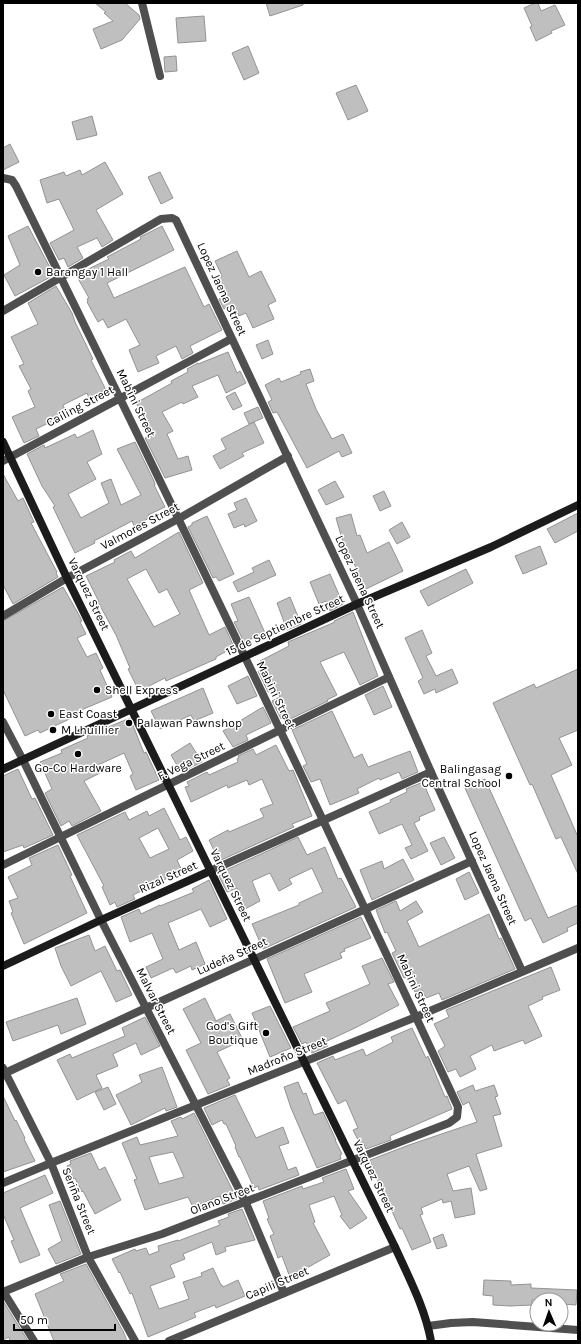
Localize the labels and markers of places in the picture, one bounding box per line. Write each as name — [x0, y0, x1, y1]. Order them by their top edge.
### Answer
place label: Barangay 1 Hall — [46, 265, 128, 279]
marker: Barangay 1 Hall — [33, 267, 43, 277]
place label: Shell Express — [105, 683, 178, 697]
marker: Shell Express — [92, 685, 102, 695]
place label: East Coast — [59, 707, 118, 721]
marker: East Coast — [46, 709, 56, 719]
place label: Palawan Pawnshop — [137, 716, 242, 730]
marker: Palawan Pawnshop — [124, 718, 134, 728]
place label: M Lhuillier — [61, 723, 119, 737]
marker: M Lhuillier — [48, 725, 58, 735]
marker: Go-Co Hardware — [73, 749, 83, 759]
place label: Go-Co Hardware — [34, 761, 122, 775]
place label: Balingasag Central School — [421, 762, 501, 790]
marker: Balingasag Central School — [504, 771, 514, 781]
place label: God's Gift Boutique — [206, 1019, 258, 1047]
marker: God's Gift Boutique — [261, 1028, 271, 1038]

